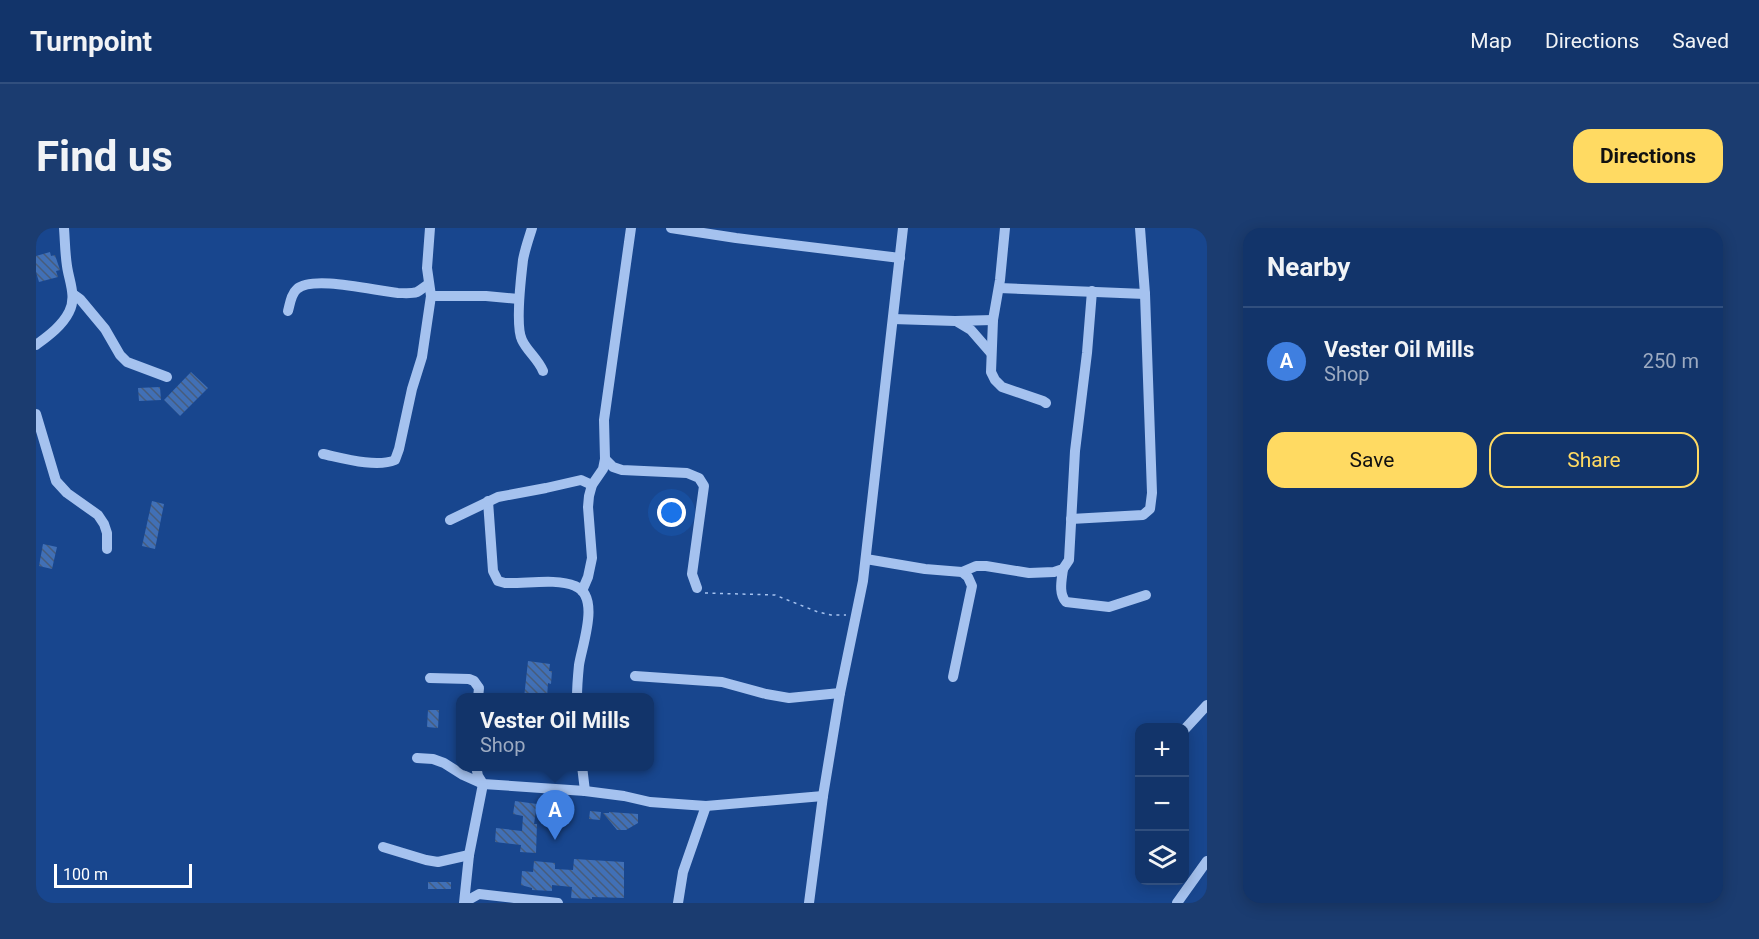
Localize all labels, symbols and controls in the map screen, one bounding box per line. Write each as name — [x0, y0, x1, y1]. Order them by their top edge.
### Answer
text: Turnpoint — [30, 25, 152, 58]
text: Map — [1470, 29, 1512, 53]
text: Directions — [1545, 29, 1639, 53]
text: Saved — [1672, 29, 1729, 53]
button: Directions — [1573, 129, 1723, 183]
text: Find us — [36, 132, 173, 181]
text: Nearby — [1267, 252, 1350, 282]
text: Vester Oil Mills — [1324, 337, 1474, 362]
text: A — [1280, 349, 1293, 373]
text: 250 m — [1643, 349, 1699, 373]
text: Shop — [1324, 362, 1370, 386]
button: Save — [1267, 432, 1477, 488]
button: Share — [1489, 432, 1699, 488]
your location — [657, 498, 686, 527]
popup — [456, 693, 654, 771]
text: Vester Oil Mills — [480, 708, 630, 733]
map controls — [1135, 723, 1189, 885]
button: + — [1135, 723, 1189, 777]
text: Shop — [480, 733, 525, 757]
button: − — [1135, 777, 1189, 831]
pin: A — [536, 790, 574, 840]
button: layers — [1135, 831, 1189, 885]
scale bar — [54, 861, 192, 888]
text: 100 m — [63, 865, 108, 884]

